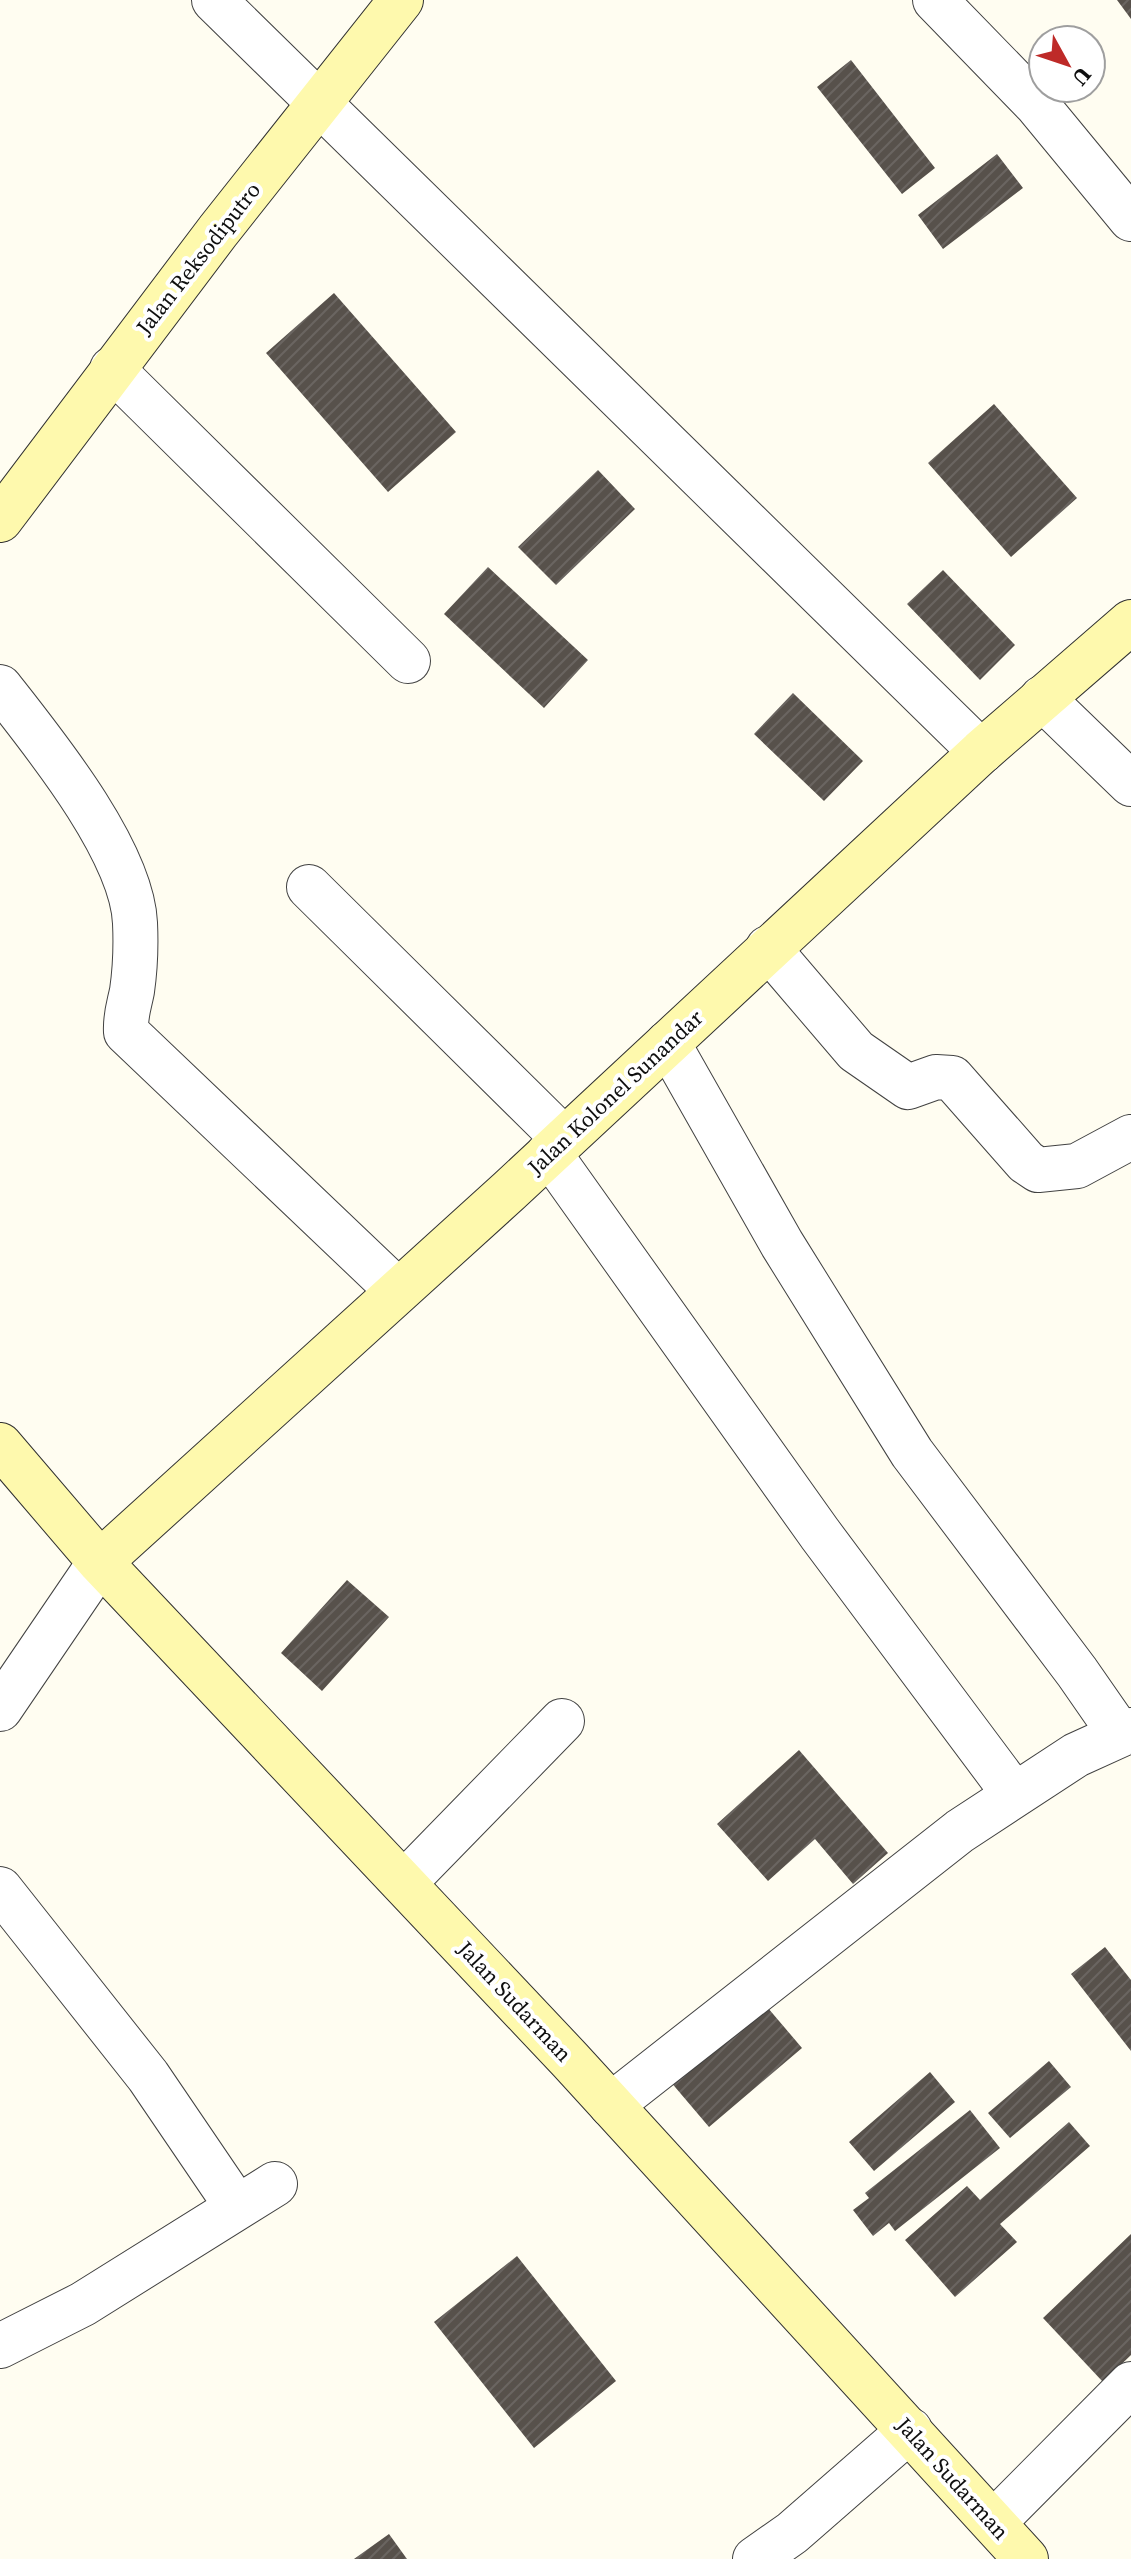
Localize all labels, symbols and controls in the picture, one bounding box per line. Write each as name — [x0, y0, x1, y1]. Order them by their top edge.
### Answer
north arrow — [1027, 24, 1107, 104]
text: U — [1066, 61, 1099, 93]
street label: Jalan Reksodiputro — [128, 176, 267, 341]
street label: Jalan Kolonel Sunandar — [520, 1002, 710, 1182]
street label: Jalan Sudarman — [450, 1933, 579, 2068]
street label: Jalan Sudarman — [889, 2410, 1016, 2546]

